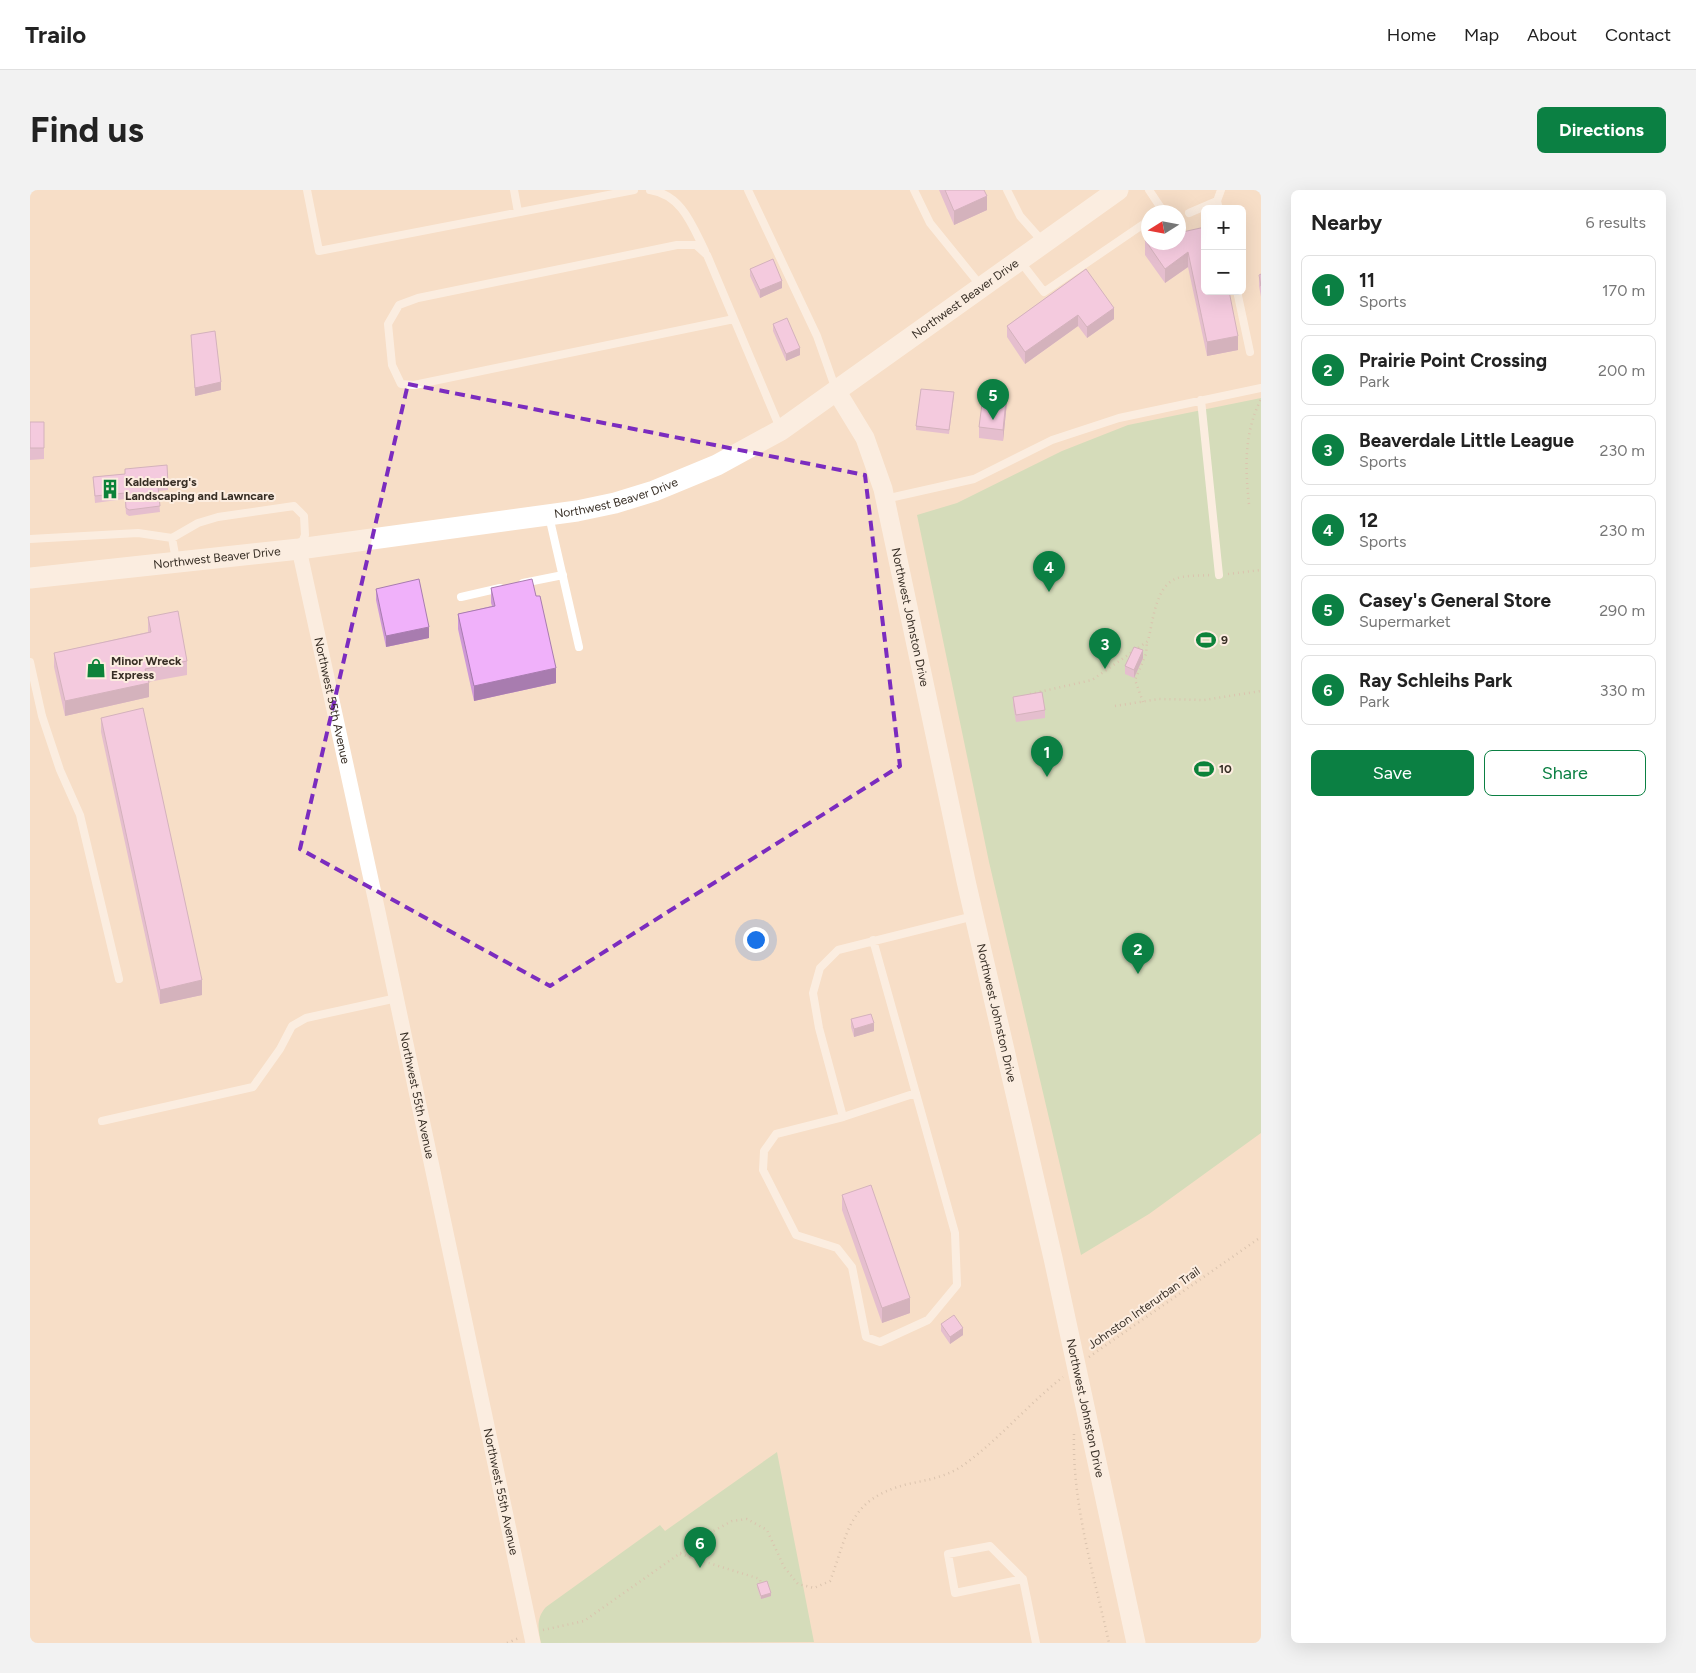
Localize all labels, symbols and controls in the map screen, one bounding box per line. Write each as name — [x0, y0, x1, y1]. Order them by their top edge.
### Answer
text: Trailo — [25, 20, 86, 49]
text: Home — [1387, 24, 1436, 46]
text: Map — [1464, 24, 1499, 46]
text: About — [1527, 24, 1577, 46]
text: Contact — [1605, 24, 1671, 46]
button: Directions — [1537, 107, 1666, 153]
text: Find us — [30, 109, 144, 151]
north arrow — [1141, 205, 1186, 250]
map controls — [1201, 205, 1246, 295]
button: + — [1201, 205, 1246, 250]
text: Nearby — [1311, 210, 1382, 235]
text: 6 results — [1585, 213, 1646, 232]
button: − — [1201, 250, 1246, 295]
street label: Northwest Beaver Drive — [909, 256, 1022, 342]
text: 11 — [1359, 269, 1375, 292]
text: 1 — [1325, 281, 1331, 300]
text: 170 m — [1602, 281, 1645, 300]
text: Sports — [1359, 292, 1406, 311]
text: Prairie Point Crossing — [1359, 349, 1547, 372]
text: 2 — [1323, 361, 1333, 380]
text: 200 m — [1598, 361, 1645, 380]
text: Park — [1359, 372, 1389, 391]
pin: 5 — [977, 379, 1009, 420]
text: Beaverdale Little League — [1359, 429, 1574, 452]
text: 3 — [1324, 441, 1332, 460]
text: 230 m — [1600, 441, 1645, 460]
text: Sports — [1359, 452, 1406, 471]
place label: Kaldenberg's Landscaping and Lawncare — [125, 475, 275, 503]
street label: Northwest Beaver Drive — [553, 475, 680, 521]
building icon: Kaldenberg's Landscaping and Lawncare — [99, 478, 121, 500]
text: 12 — [1359, 509, 1378, 532]
text: 4 — [1323, 521, 1333, 540]
text: 230 m — [1600, 521, 1645, 540]
text: Sports — [1359, 532, 1406, 551]
street label: Northwest Beaver Drive — [153, 544, 282, 572]
street label: Northwest Johnston Drive — [889, 547, 932, 688]
pin: 4 — [1033, 551, 1065, 592]
text: Casey's General Store — [1359, 589, 1551, 612]
text: 5 — [1323, 601, 1333, 620]
text: 290 m — [1599, 601, 1645, 620]
text: Supermarket — [1359, 612, 1451, 631]
pin: 3 — [1089, 628, 1121, 669]
sports icon: 9 — [1195, 629, 1217, 651]
place label: 9 — [1221, 633, 1228, 647]
street label: Northwest 55th Avenue — [311, 636, 353, 765]
place label: Minor Wreck Express — [111, 654, 182, 682]
shop icon: Minor Wreck Express — [85, 657, 107, 679]
text: Ray Schleihs Park — [1359, 669, 1513, 692]
text: 6 — [1323, 681, 1333, 700]
text: 330 m — [1600, 681, 1645, 700]
text: Park — [1359, 692, 1389, 711]
pin: 1 — [1031, 736, 1063, 777]
button: Save — [1311, 750, 1474, 796]
button: Share — [1484, 750, 1646, 796]
sports icon: 10 — [1193, 758, 1215, 780]
place label: 10 — [1219, 762, 1232, 776]
your location — [743, 927, 769, 953]
pin: 2 — [1122, 933, 1154, 974]
street label: Northwest Johnston Drive — [974, 942, 1019, 1084]
street label: Northwest 55th Avenue — [397, 1031, 437, 1160]
street label: Johnston Interurban Trail — [1085, 1264, 1203, 1352]
street label: Northwest Johnston Drive — [1064, 1337, 1107, 1479]
street label: Northwest 55th Avenue — [481, 1427, 521, 1557]
pin: 6 — [684, 1527, 716, 1568]

